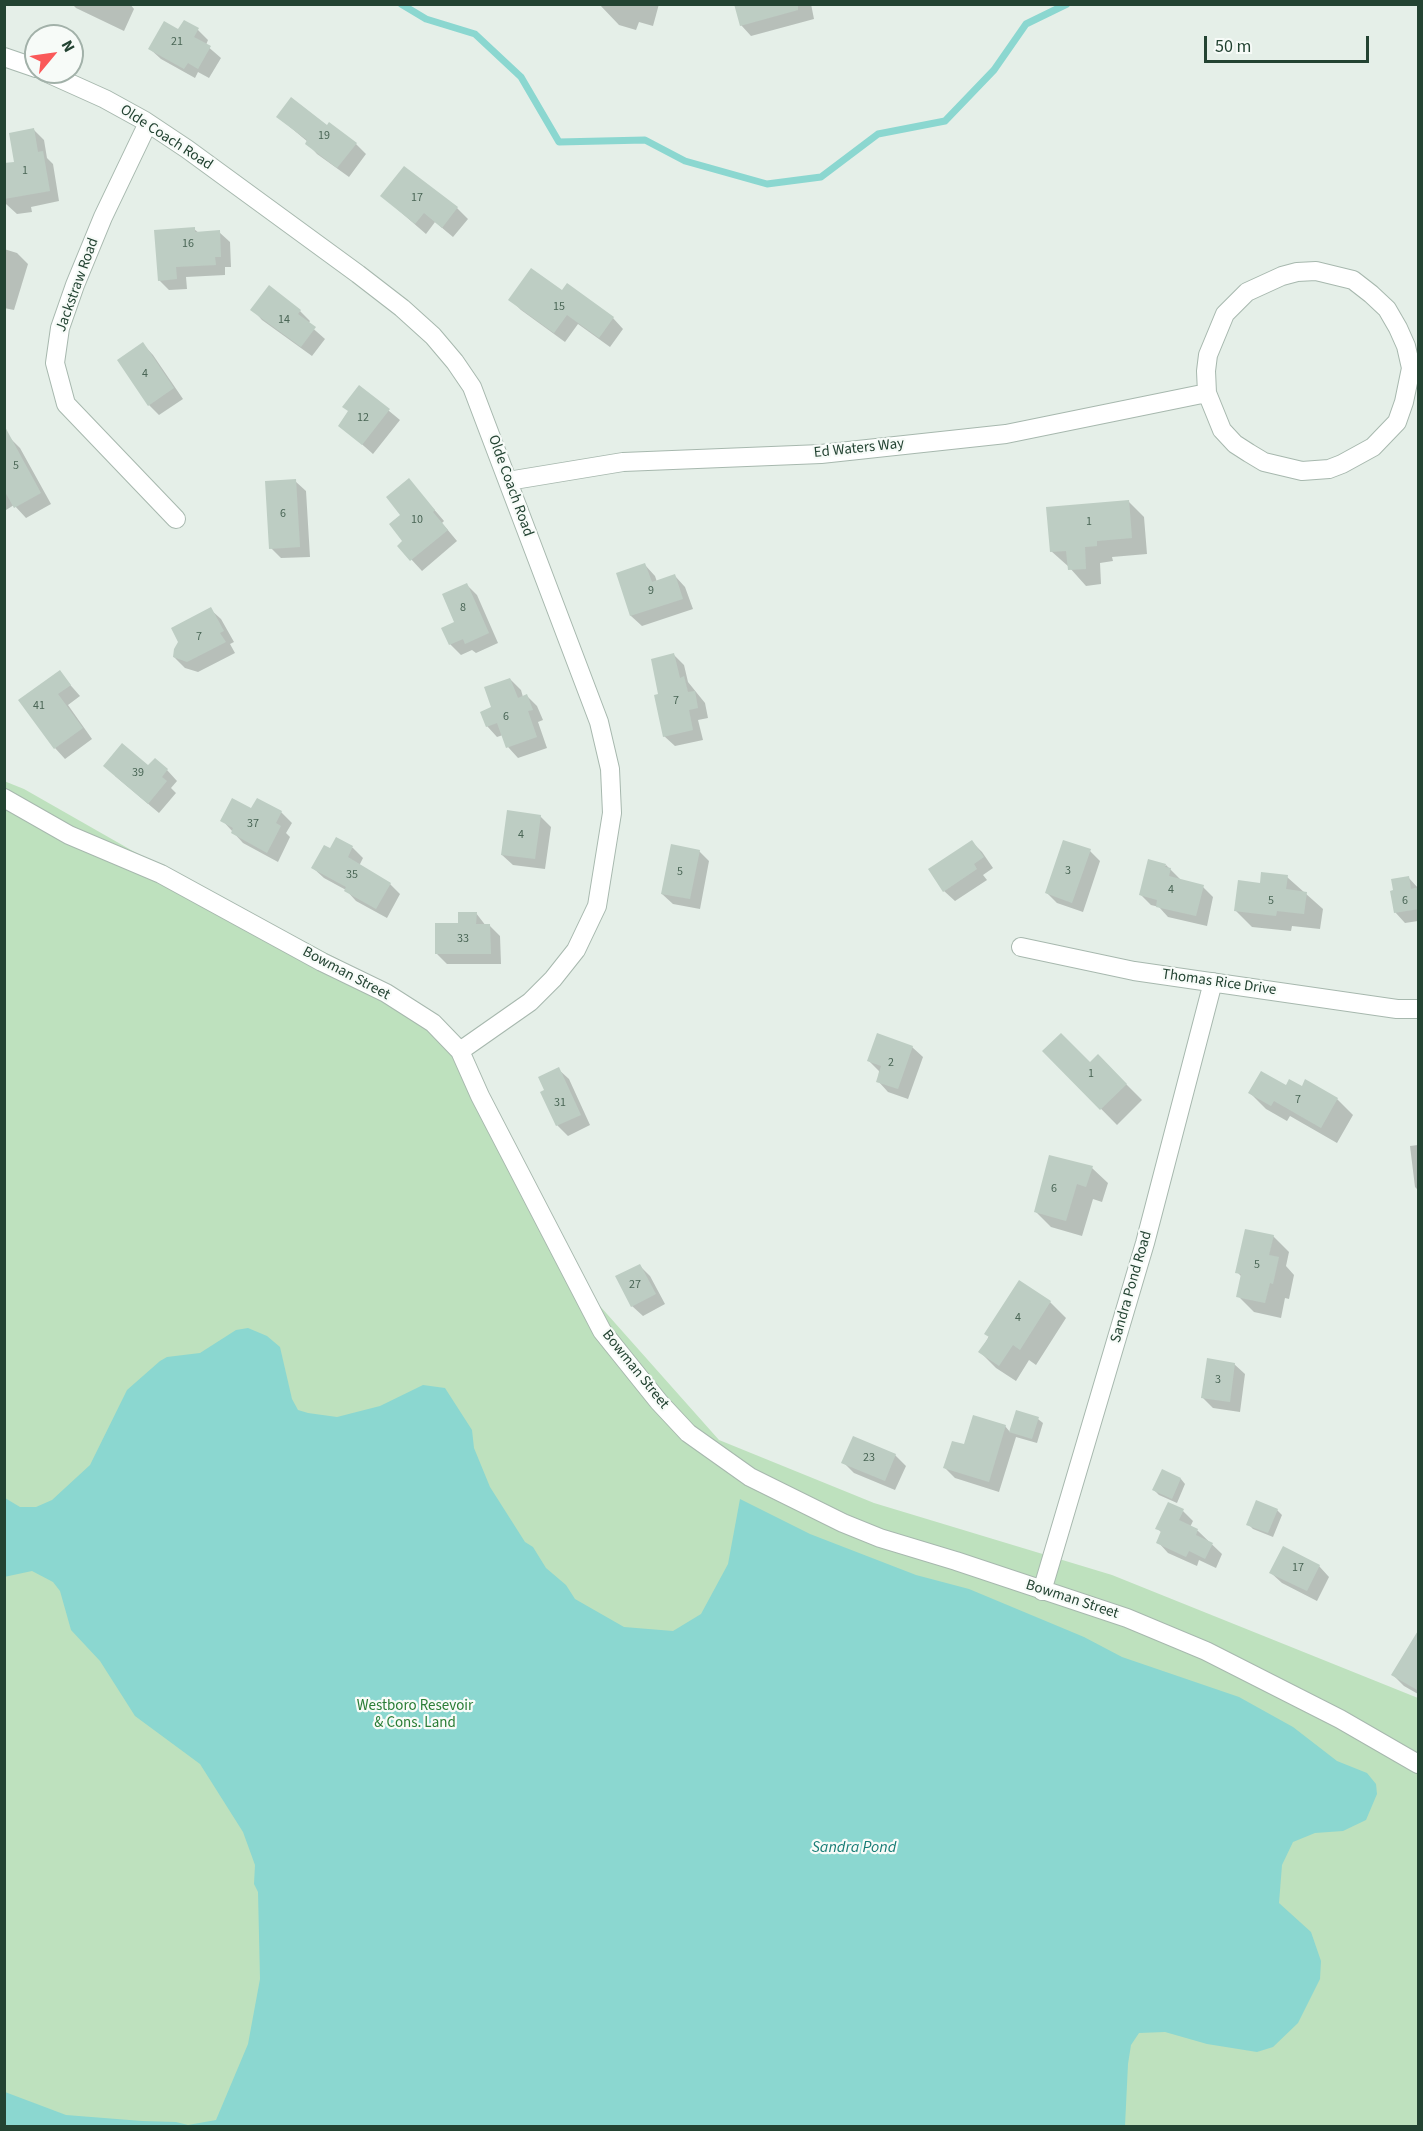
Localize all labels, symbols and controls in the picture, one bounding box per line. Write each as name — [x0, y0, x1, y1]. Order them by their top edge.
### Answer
north arrow — [24, 24, 84, 84]
scale bar — [1207, 24, 1372, 62]
text: 50 m — [1215, 34, 1251, 59]
house number: 21 — [171, 35, 183, 49]
text: N — [56, 36, 80, 56]
street label: Olde Coach Road — [116, 101, 216, 175]
house number: 19 — [318, 129, 330, 143]
house number: 1 — [22, 164, 28, 178]
house number: 17 — [411, 191, 423, 205]
street label: Jackstraw Road — [53, 236, 103, 334]
house number: 16 — [182, 237, 194, 251]
house number: 15 — [553, 300, 565, 314]
house number: 14 — [278, 313, 290, 327]
house number: 4 — [142, 367, 148, 381]
house number: 12 — [357, 411, 369, 425]
street label: Olde Coach Road — [483, 433, 537, 539]
street label: Ed Waters Way — [813, 435, 905, 463]
house number: 5 — [13, 459, 19, 473]
house number: 6 — [280, 507, 286, 521]
house number: 10 — [411, 513, 423, 527]
house number: 1 — [1086, 515, 1092, 529]
house number: 9 — [648, 584, 654, 598]
house number: 8 — [460, 601, 466, 615]
house number: 7 — [196, 630, 202, 644]
house number: 7 — [673, 694, 679, 708]
house number: 41 — [33, 699, 45, 713]
house number: 6 — [503, 710, 509, 724]
house number: 39 — [132, 766, 144, 780]
house number: 37 — [247, 817, 259, 831]
house number: 4 — [518, 828, 524, 842]
house number: 3 — [1065, 864, 1071, 878]
house number: 5 — [677, 865, 683, 879]
house number: 35 — [346, 868, 358, 882]
house number: 4 — [1168, 883, 1174, 897]
house number: 5 — [1268, 894, 1274, 908]
house number: 6 — [1402, 894, 1408, 908]
house number: 33 — [457, 932, 469, 946]
street label: Bowman Street — [299, 943, 393, 1005]
street label: Thomas Rice Drive — [1161, 966, 1277, 1000]
house number: 2 — [888, 1056, 894, 1070]
house number: 1 — [1088, 1067, 1094, 1081]
house number: 7 — [1295, 1093, 1301, 1107]
house number: 31 — [554, 1096, 566, 1110]
house number: 6 — [1051, 1182, 1057, 1196]
street label: Sandra Pond Road — [1107, 1229, 1157, 1345]
house number: 5 — [1254, 1258, 1260, 1272]
house number: 27 — [629, 1278, 641, 1292]
house number: 4 — [1015, 1311, 1021, 1325]
street label: Bowman Street — [598, 1327, 672, 1413]
house number: 3 — [1215, 1373, 1221, 1387]
house number: 23 — [863, 1451, 875, 1465]
house number: 17 — [1292, 1561, 1304, 1575]
street label: Bowman Street — [1023, 1577, 1121, 1623]
park label: Westboro Resevoir & Cons. Land — [357, 1698, 473, 1733]
water label: Sandra Pond — [812, 1838, 896, 1858]

